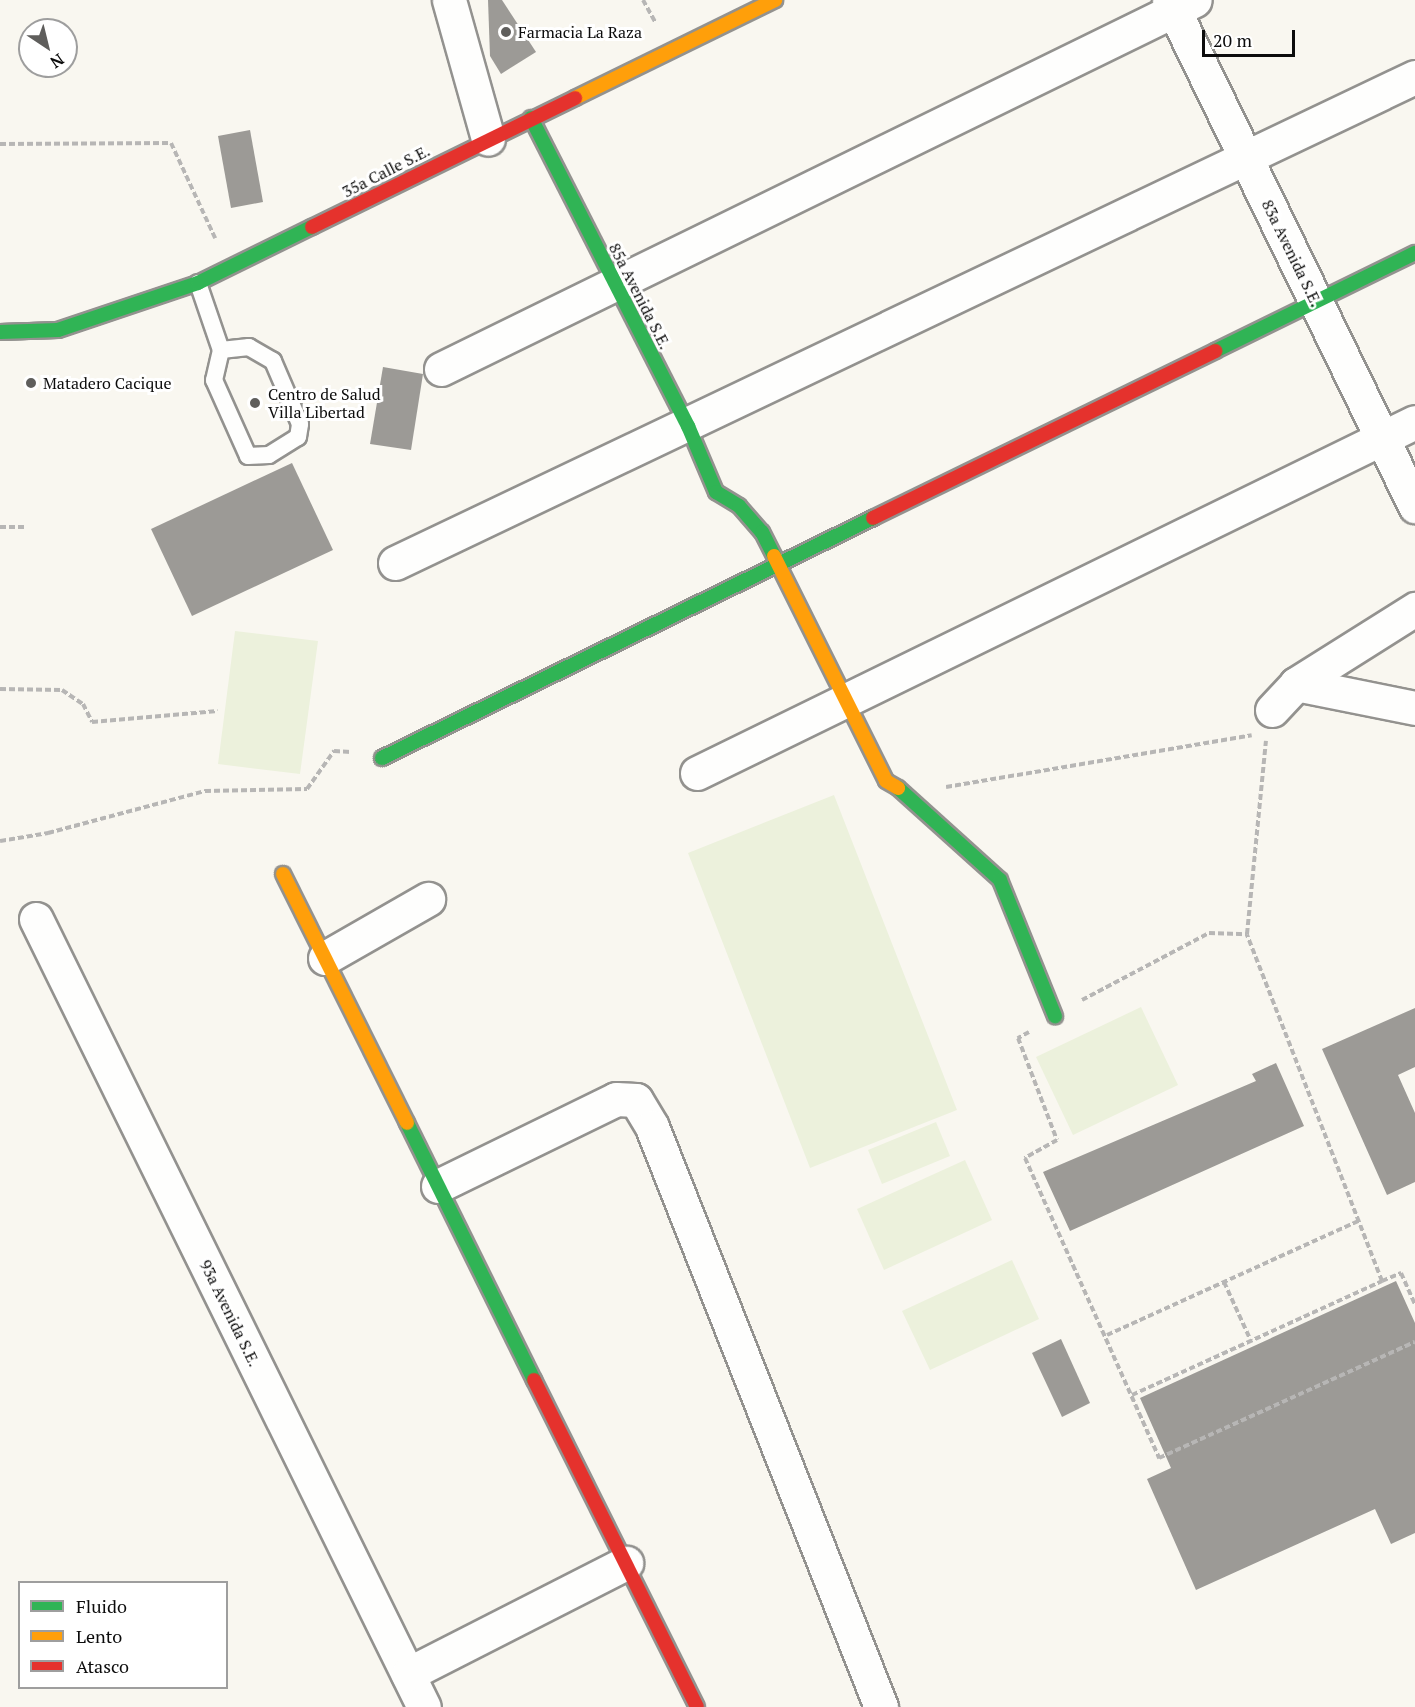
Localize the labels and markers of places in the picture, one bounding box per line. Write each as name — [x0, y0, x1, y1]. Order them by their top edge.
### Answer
place label: Farmacia La Raza — [518, 22, 642, 42]
marker: Farmacia La Raza — [499, 25, 513, 39]
place label: Matadero Cacique — [43, 373, 171, 393]
marker: Matadero Cacique — [24, 376, 38, 390]
place label: Centro de Salud Villa Libertad — [268, 384, 381, 422]
marker: Centro de Salud Villa Libertad — [246, 394, 264, 412]

